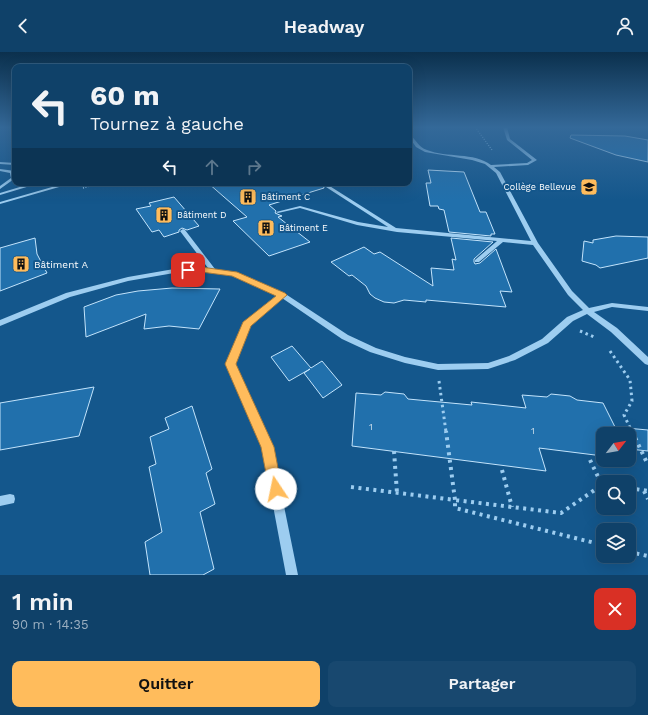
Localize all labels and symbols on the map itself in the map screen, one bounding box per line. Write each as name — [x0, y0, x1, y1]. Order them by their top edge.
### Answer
school or university icon: Collège Bellevue — [579, 177, 599, 197]
place label: Collège Bellevue — [504, 182, 576, 192]
building icon: Bâtiment C — [238, 187, 258, 207]
place label: Bâtiment C — [261, 192, 310, 202]
building icon: Bâtiment D — [154, 205, 174, 225]
place label: Bâtiment D — [177, 210, 227, 220]
building icon: Bâtiment E — [256, 218, 276, 238]
place label: Bâtiment E — [279, 223, 328, 233]
pin — [171, 253, 205, 287]
building icon: Bâtiment A — [11, 254, 31, 274]
place label: Bâtiment A — [34, 259, 88, 270]
house number: 1 — [369, 421, 373, 432]
house number: 1 — [531, 425, 535, 436]
north arrow — [596, 427, 636, 467]
position arrow — [255, 468, 297, 510]

